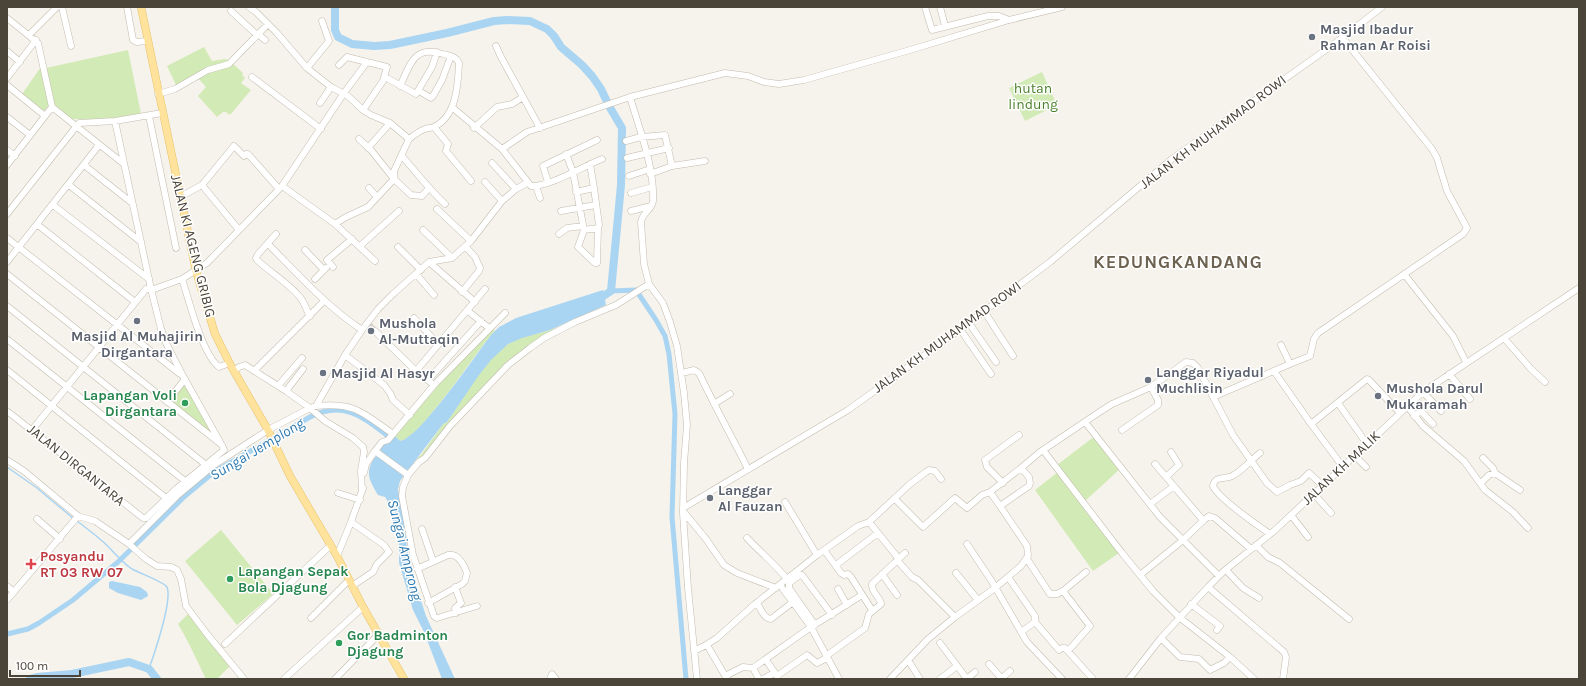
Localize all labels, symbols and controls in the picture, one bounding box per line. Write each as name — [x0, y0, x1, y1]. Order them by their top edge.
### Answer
place label: Masjid Ibadur Rahman Ar Roisi — [1320, 21, 1431, 54]
marker: Masjid Ibadur Rahman Ar Roisi — [1307, 32, 1317, 42]
street label: JALAN KH MUHAMMAD ROWI — [1136, 71, 1290, 193]
park label: hutan lindung — [1008, 80, 1058, 113]
street label: JALAN KI AGENG GRIBIG — [167, 173, 219, 319]
district label: KEDUNGKANDANG — [1093, 251, 1263, 273]
street label: JALAN KH MUHAMMAD ROWI — [870, 277, 1024, 397]
place label: Mushola Al-Muttaqin — [379, 315, 459, 348]
marker: Masjid Al Muhajirin Dirgantara — [132, 316, 142, 326]
marker: Mushola Al-Muttaqin — [366, 326, 376, 336]
place label: Masjid Al Muhajirin Dirgantara — [71, 328, 203, 361]
place label: Langgar Riyadul Muchlisin — [1156, 364, 1264, 397]
place label: Masjid Al Hasyr — [331, 365, 435, 382]
marker: Masjid Al Hasyr — [318, 368, 328, 378]
marker: Langgar Riyadul Muchlisin — [1143, 375, 1153, 385]
place label: Mushola Darul Mukaramah — [1386, 380, 1483, 413]
place label: Lapangan Voli Dirgantara — [83, 387, 177, 420]
marker: Mushola Darul Mukaramah — [1373, 391, 1383, 401]
marker: Lapangan Voli Dirgantara — [180, 398, 190, 408]
water label: Sungai Jemplong — [207, 413, 309, 484]
street label: JALAN DIRGANTARA — [24, 420, 128, 510]
street label: JALAN KH MALIK — [1298, 427, 1384, 509]
place label: Langgar Al Fauzan — [718, 482, 783, 515]
marker: Langgar Al Fauzan — [705, 493, 715, 503]
water label: Sungai Amprong — [384, 498, 427, 604]
place label: Posyandu RT 03 RW 07 — [40, 548, 123, 581]
marker: Posyandu RT 03 RW 07 — [25, 558, 37, 570]
place label: Lapangan Sepak Bola Djagung — [238, 563, 349, 596]
marker: Lapangan Sepak Bola Djagung — [225, 574, 235, 584]
place label: Gor Badminton Djagung — [347, 627, 448, 660]
marker: Gor Badminton Djagung — [334, 638, 344, 648]
scale bar — [10, 652, 80, 678]
text: 100 m — [16, 659, 48, 673]

